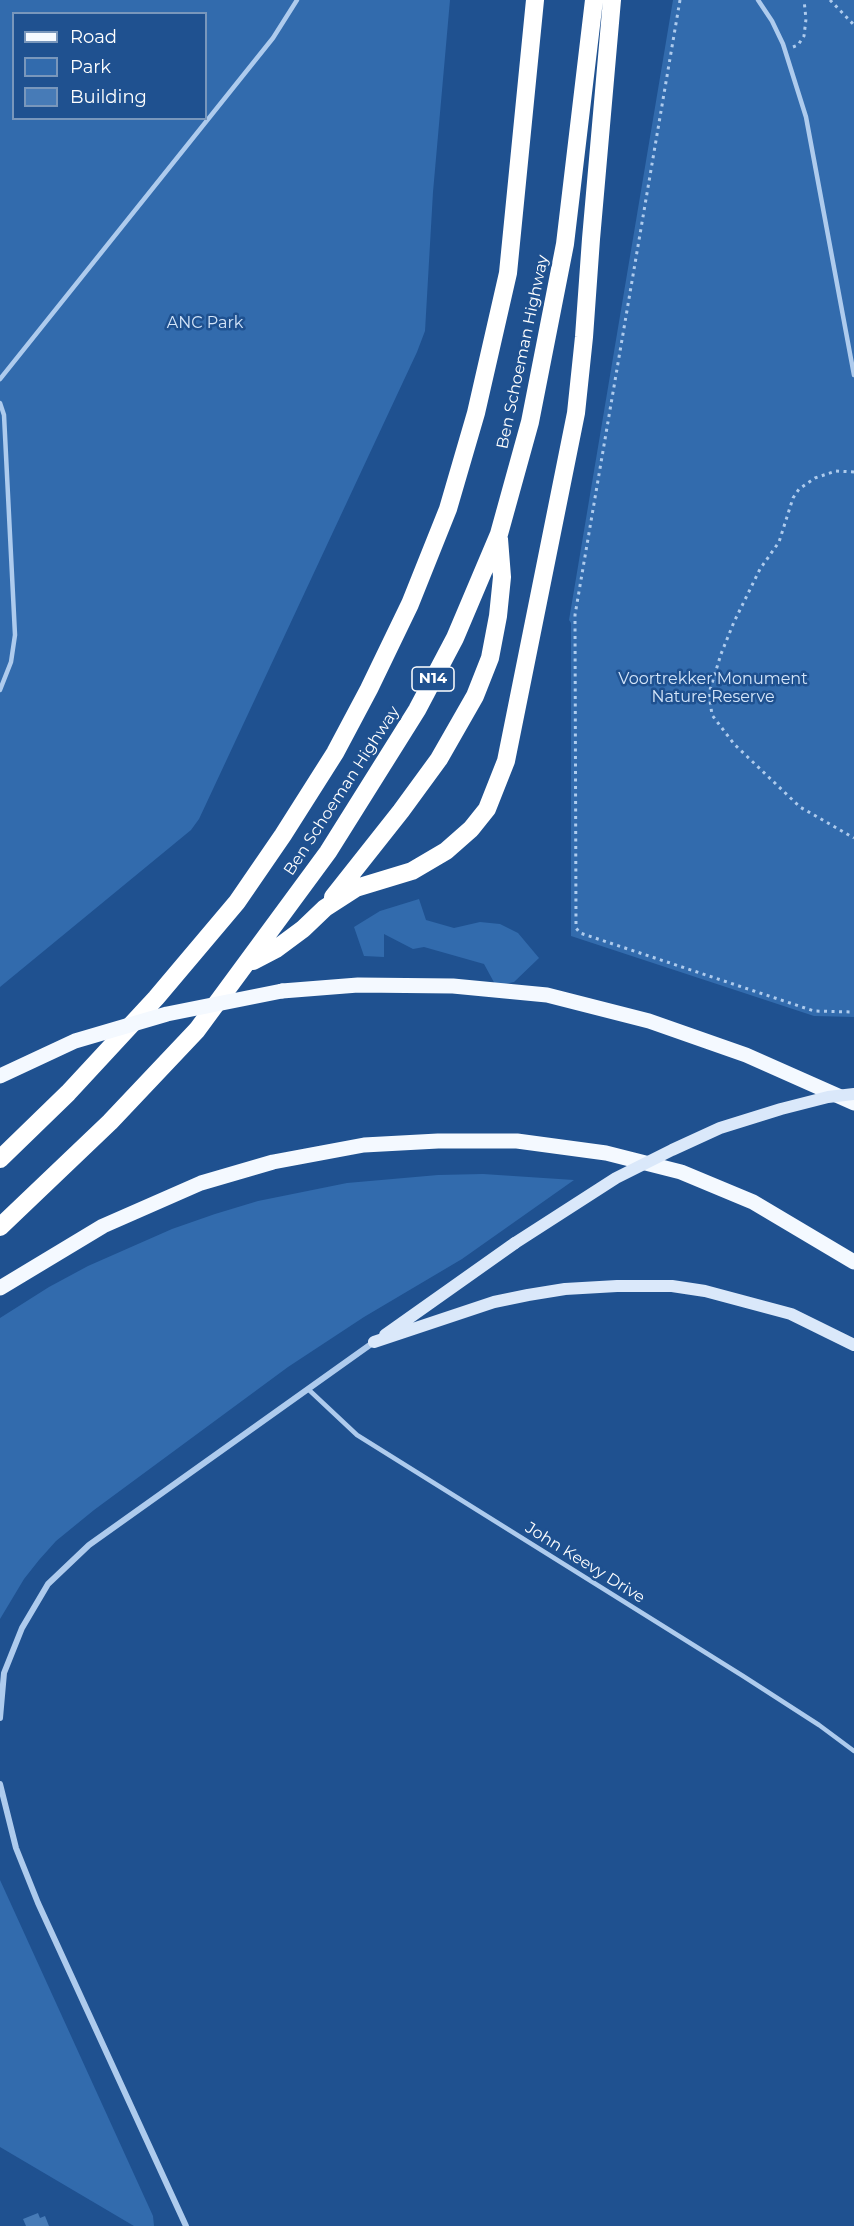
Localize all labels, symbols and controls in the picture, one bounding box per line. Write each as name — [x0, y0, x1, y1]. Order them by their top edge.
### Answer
legend — [12, 12, 207, 120]
text: Road — [70, 26, 117, 48]
text: Park — [70, 56, 111, 78]
text: Building — [70, 86, 147, 108]
street label: Ben Schoeman Highway — [493, 253, 553, 451]
park label: ANC Park — [167, 313, 243, 333]
road number: N14 — [412, 667, 454, 691]
park label: Voortrekker Monument Nature Reserve — [618, 669, 808, 707]
street label: Ben Schoeman Highway — [280, 703, 404, 879]
street label: John Keevy Drive — [522, 1518, 648, 1608]

